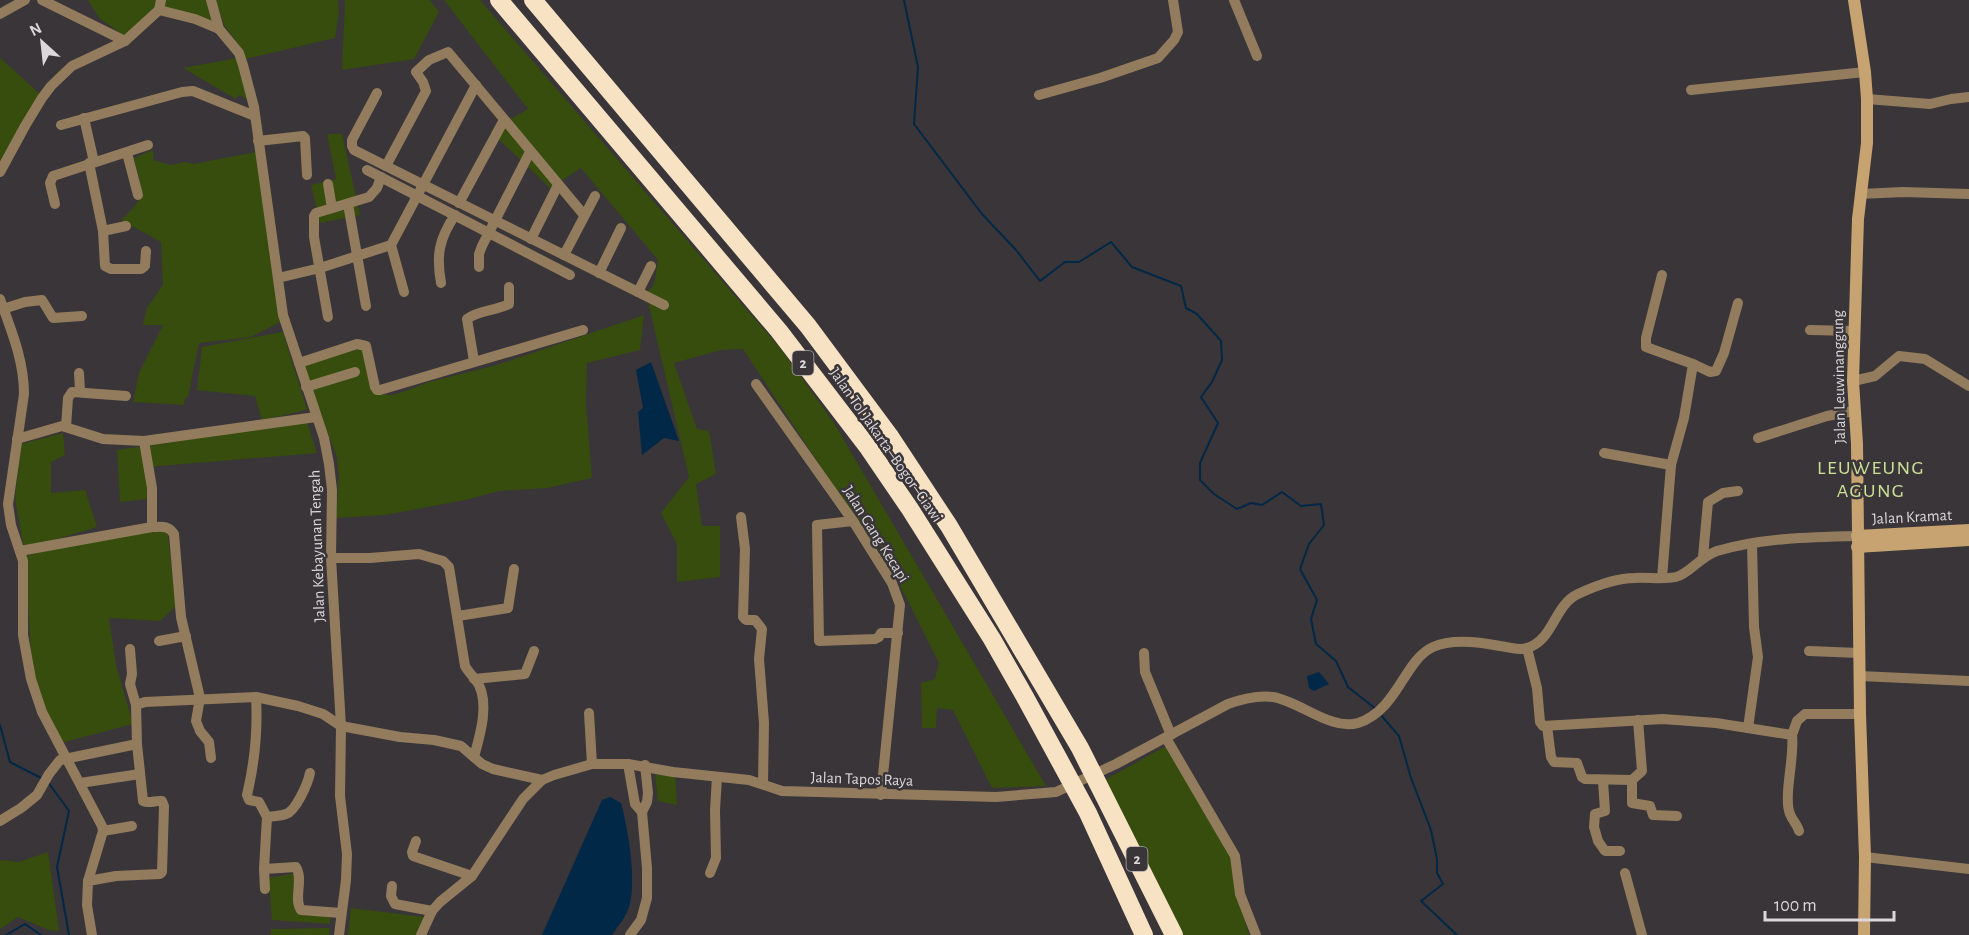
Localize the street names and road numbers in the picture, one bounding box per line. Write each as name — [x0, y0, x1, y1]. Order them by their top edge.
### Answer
street label: Jalan Leuwinanggung — [1830, 310, 1848, 444]
road number: 2 — [792, 351, 814, 375]
street label: Jalan Tol Jakarta–Bogor–Ciawi — [827, 365, 945, 525]
street label: Jalan Kebayunan Tengah — [306, 470, 329, 622]
street label: Jalan Gang Kecapi — [840, 483, 912, 585]
street label: Jalan Kramat — [1872, 507, 1952, 527]
street label: Jalan Tapos Raya — [810, 769, 914, 790]
road number: 2 — [1126, 847, 1148, 871]

